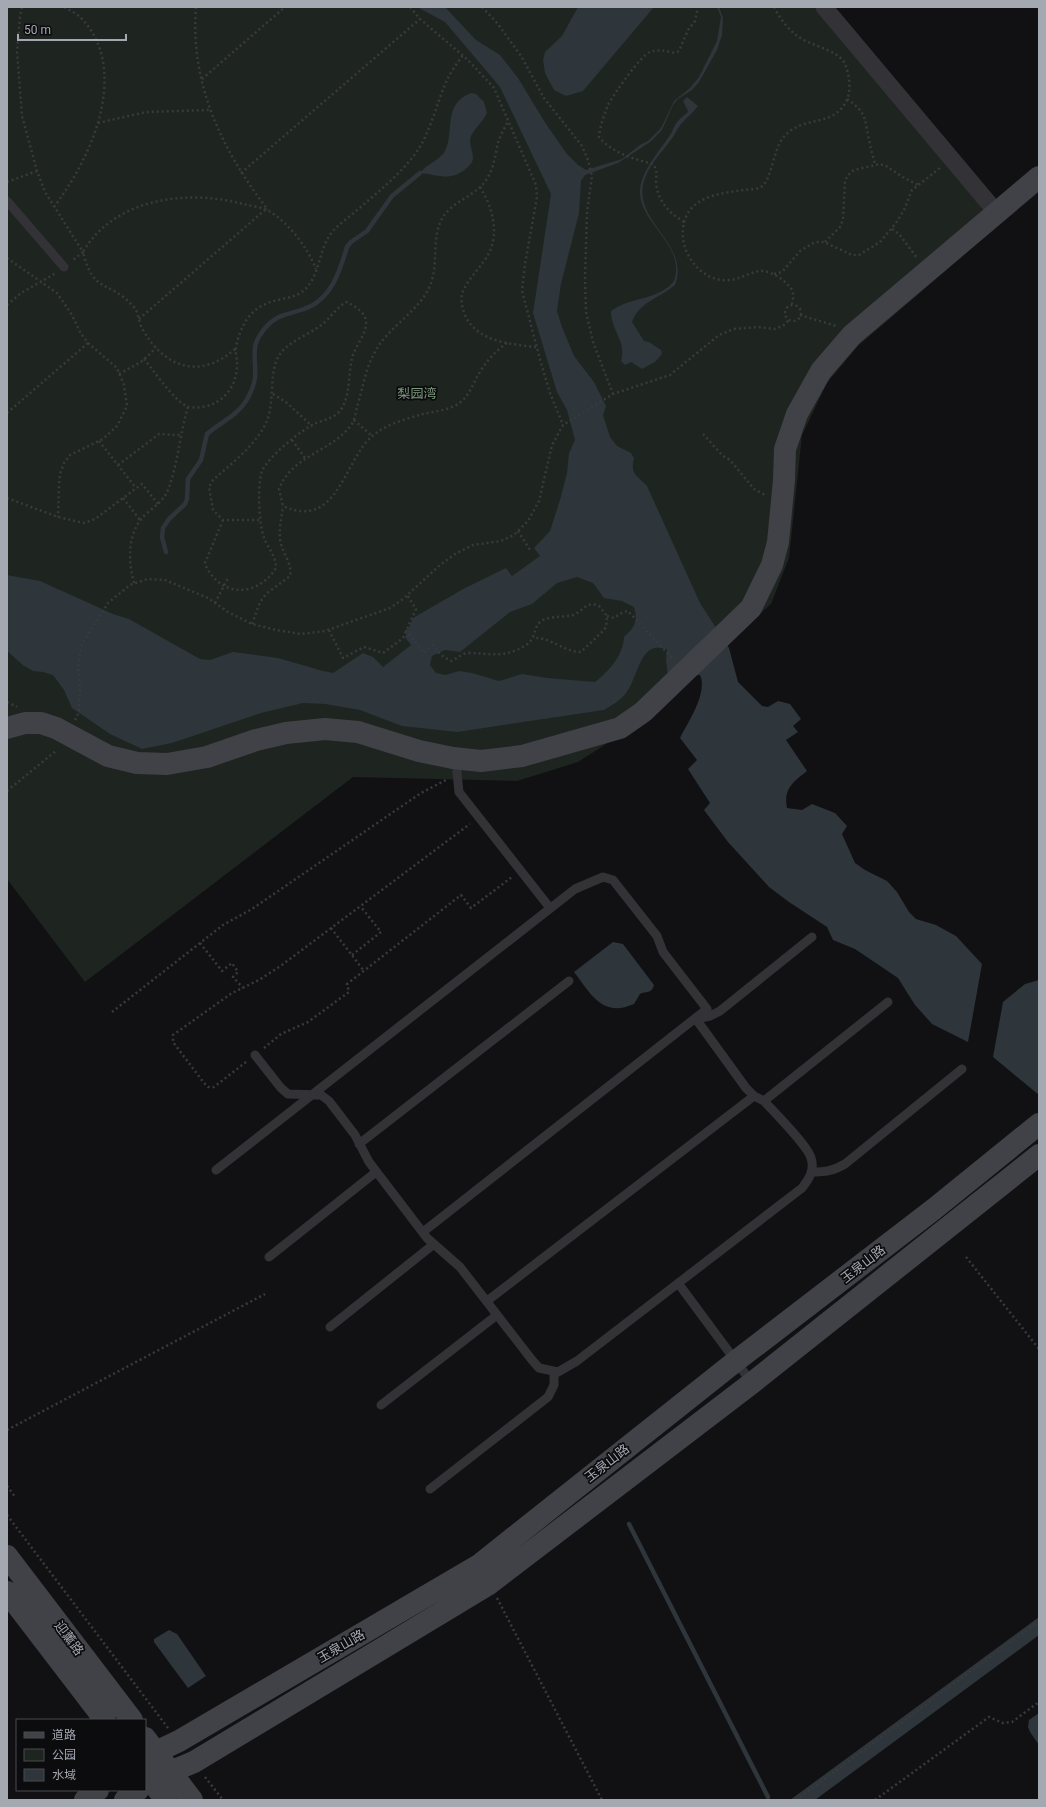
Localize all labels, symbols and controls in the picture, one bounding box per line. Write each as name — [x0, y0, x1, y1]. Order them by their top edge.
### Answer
scale bar — [18, 16, 126, 42]
text: 50 m — [24, 23, 51, 37]
park label: 梨园湾 — [397, 386, 437, 401]
street label: 玉泉山路 — [838, 1242, 888, 1286]
street label: 玉泉山路 — [582, 1441, 632, 1485]
street label: 迎薰路 — [51, 1618, 87, 1658]
street label: 玉泉山路 — [315, 1627, 367, 1665]
legend — [16, 1719, 146, 1791]
text: 道路 — [52, 1728, 76, 1742]
text: 公园 — [52, 1748, 76, 1762]
text: 水域 — [52, 1768, 76, 1782]

